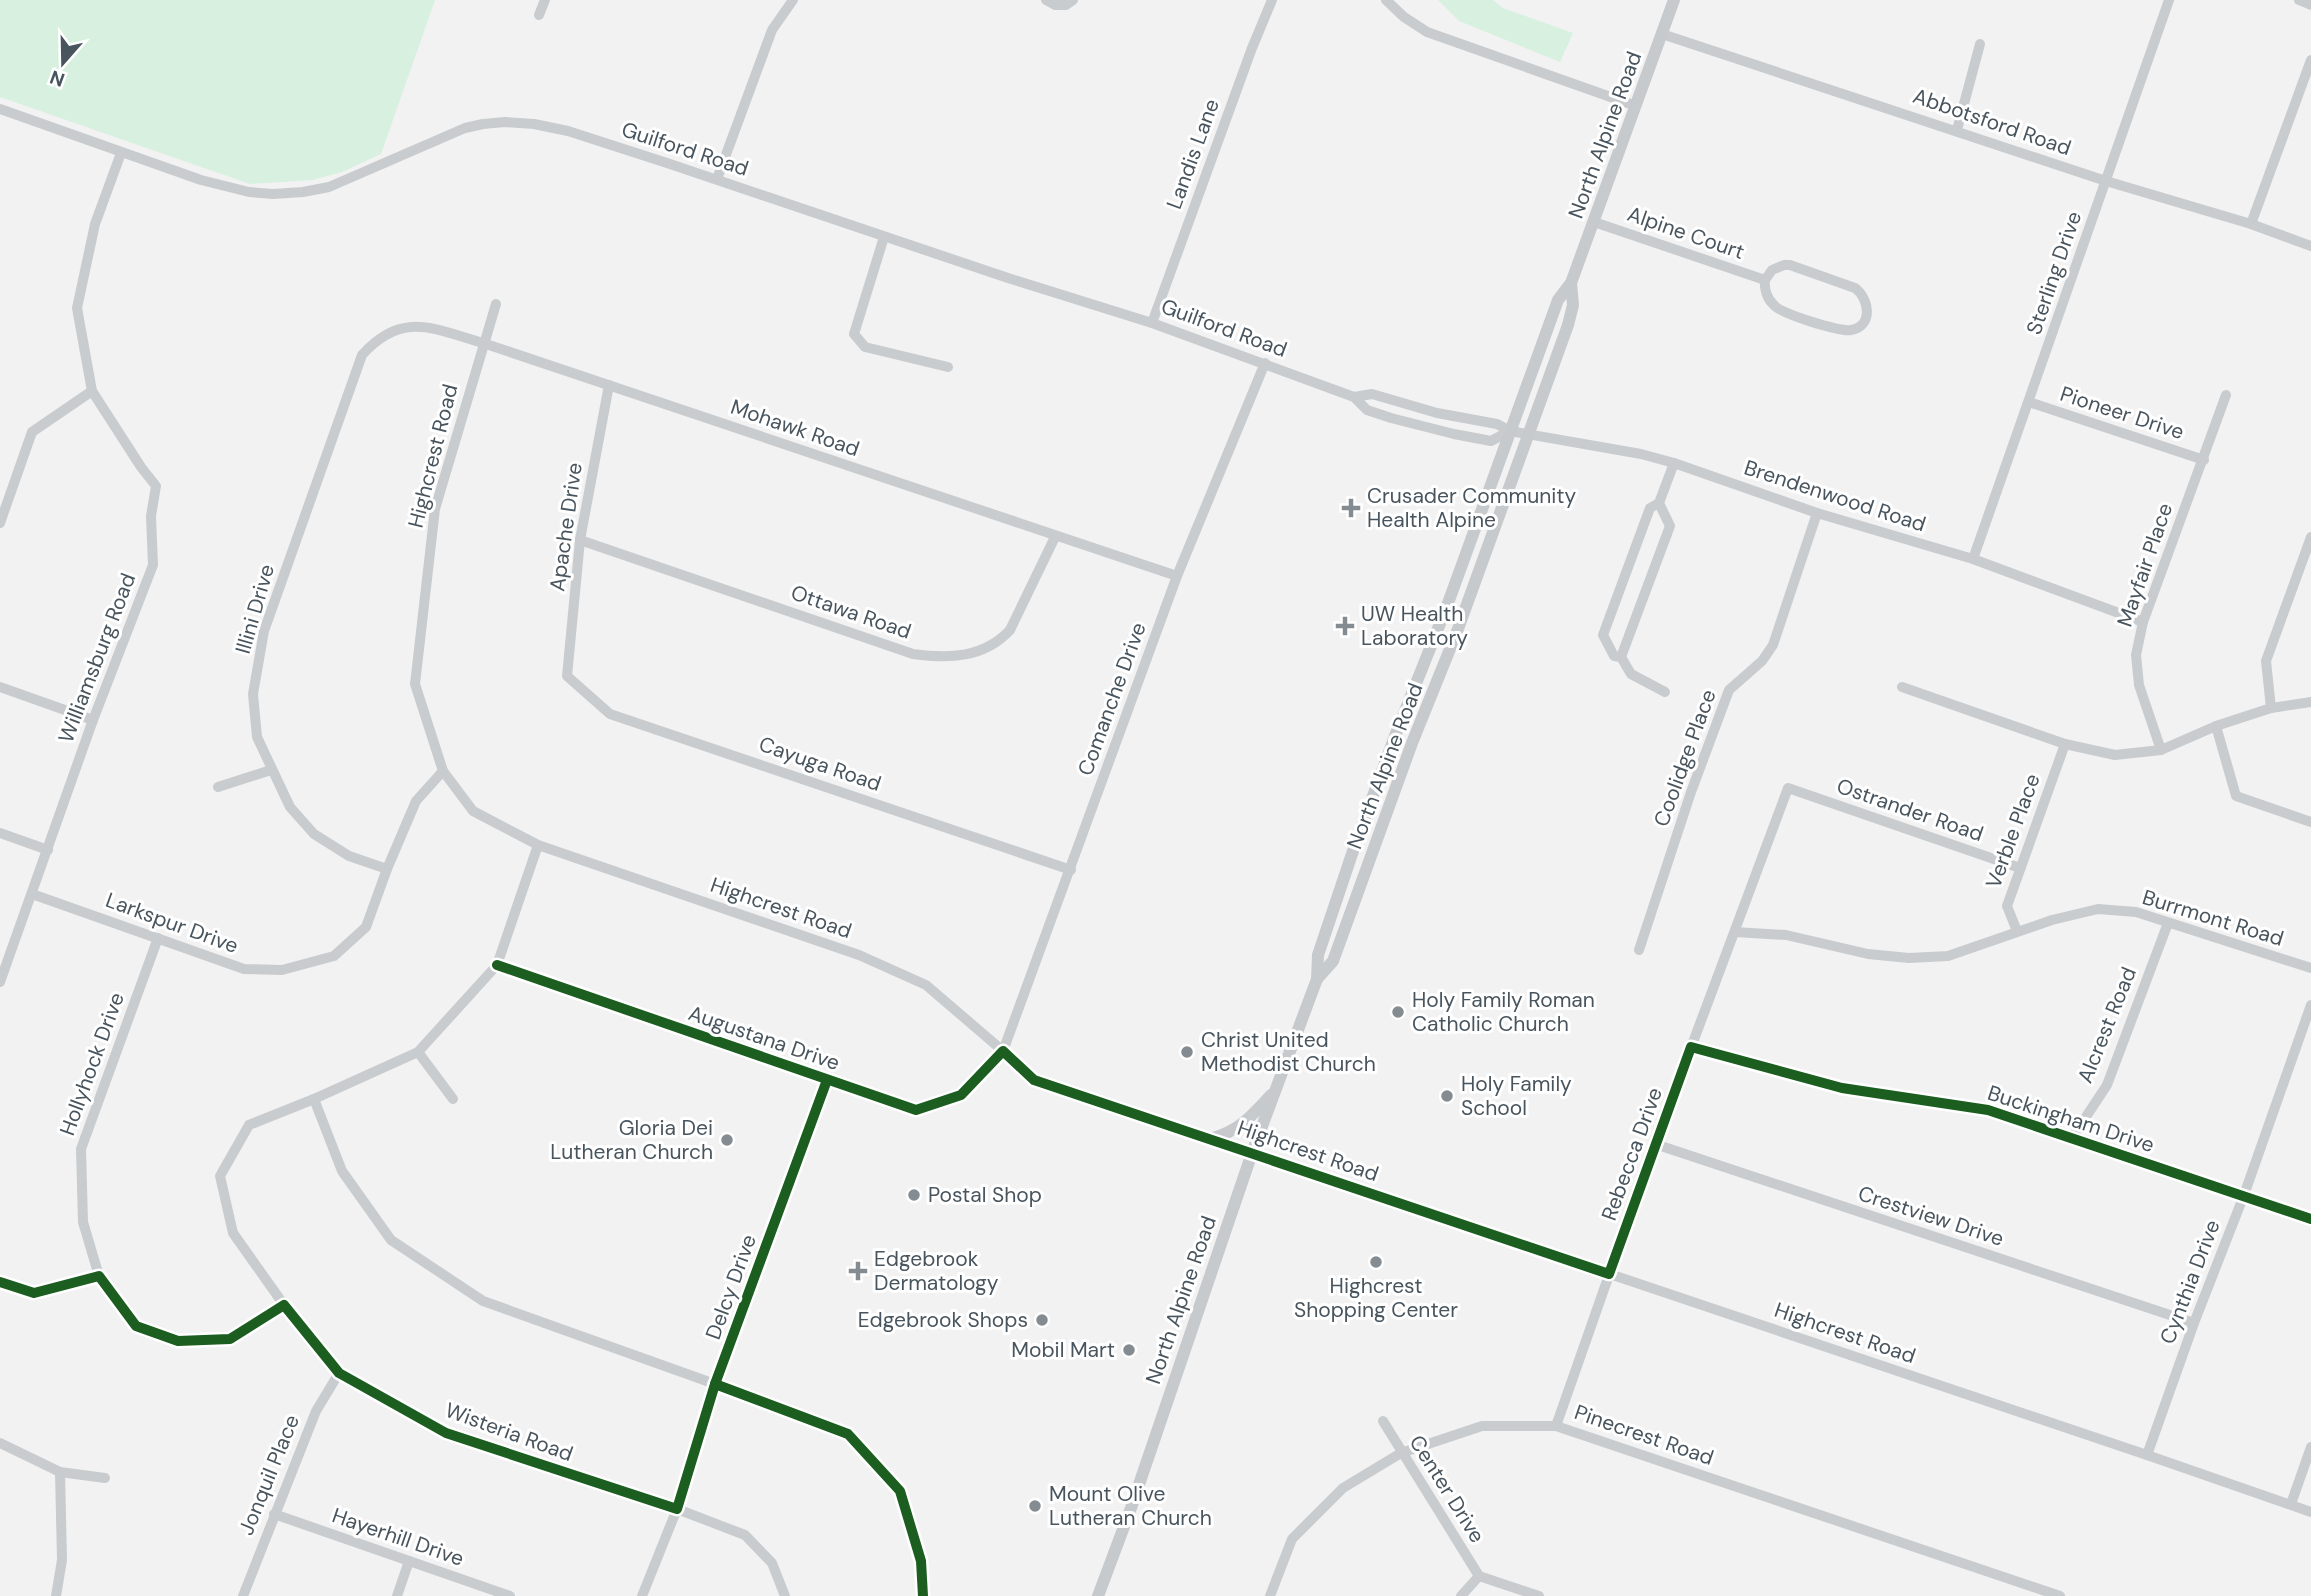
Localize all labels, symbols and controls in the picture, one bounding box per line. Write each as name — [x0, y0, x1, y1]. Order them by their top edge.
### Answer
north arrow — [28, 28, 98, 98]
street label: North Alpine Road — [1562, 48, 1648, 222]
text: N — [47, 64, 68, 93]
street label: Abbotsford Road — [1909, 82, 2075, 162]
street label: Landis Lane — [1160, 95, 1226, 213]
street label: Guilford Road — [618, 115, 752, 183]
street label: Alpine Court — [1624, 200, 1748, 266]
street label: Sterling Drive — [2020, 208, 2088, 338]
street label: Guilford Road — [1157, 292, 1291, 364]
street label: Pioneer Drive — [2056, 380, 2188, 446]
street label: Highcrest Road — [402, 381, 464, 531]
street label: Mohawk Road — [727, 393, 863, 463]
street label: Brendenwood Road — [1741, 453, 1929, 539]
street label: Apache Drive — [543, 461, 589, 593]
place label: Crusader Community Health Alpine — [1367, 482, 1577, 534]
marker: Crusader Community Health Alpine — [1341, 498, 1361, 518]
street label: Mayfair Place — [2111, 499, 2179, 631]
street label: Illini Drive — [229, 561, 281, 657]
street label: Williamsburg Road — [52, 569, 142, 747]
street label: Ottawa Road — [787, 578, 915, 646]
place label: UW Health Laboratory — [1361, 600, 1468, 652]
marker: UW Health Laboratory — [1335, 616, 1355, 636]
street label: Comanche Drive — [1071, 618, 1153, 779]
street label: North Alpine Road — [1340, 679, 1430, 853]
street label: Coolidge Place — [1647, 686, 1723, 830]
street label: Cayuga Road — [755, 730, 885, 798]
street label: Verble Place — [1979, 770, 2047, 892]
street label: Ostrander Road — [1833, 772, 1987, 848]
street label: Highcrest Road — [707, 871, 855, 945]
street label: Burrmont Road — [2139, 883, 2287, 953]
street label: Larkspur Drive — [102, 886, 242, 960]
street label: Alcrest Road — [2071, 963, 2143, 1087]
place label: Holy Family Roman Catholic Church — [1412, 986, 1595, 1038]
street label: Hollyhock Drive — [53, 989, 131, 1139]
street label: Augustana Drive — [685, 999, 843, 1077]
marker: Holy Family Roman Catholic Church — [1390, 1004, 1406, 1020]
place label: Christ United Methodist Church — [1201, 1026, 1376, 1078]
marker: Christ United Methodist Church — [1179, 1044, 1195, 1060]
place label: Holy Family School — [1461, 1070, 1572, 1122]
street label: Buckingham Drive — [1984, 1079, 2158, 1159]
street label: Rebecca Drive — [1595, 1084, 1669, 1224]
marker: Holy Family School — [1439, 1088, 1455, 1104]
place label: Gloria Dei Lutheran Church — [550, 1114, 713, 1166]
street label: Highcrest Road — [1234, 1114, 1382, 1188]
marker: Gloria Dei Lutheran Church — [719, 1132, 735, 1148]
street label: Crestview Drive — [1855, 1179, 2007, 1253]
place label: Postal Shop — [928, 1181, 1042, 1209]
marker: Postal Shop — [906, 1187, 922, 1203]
street label: North Alpine Road — [1139, 1212, 1223, 1388]
street label: Cynthia Drive — [2153, 1216, 2227, 1348]
street label: Delcy Drive — [699, 1230, 763, 1344]
place label: Edgebrook Dermatology — [874, 1245, 999, 1297]
marker: Highcrest Shopping Center — [1368, 1254, 1384, 1270]
marker: Edgebrook Dermatology — [848, 1261, 868, 1281]
place label: Highcrest Shopping Center — [1294, 1272, 1458, 1324]
street label: Highcrest Road — [1771, 1296, 1919, 1370]
place label: Edgebrook Shops — [858, 1306, 1028, 1334]
marker: Edgebrook Shops — [1034, 1312, 1050, 1328]
place label: Mobil Mart — [1011, 1336, 1115, 1364]
marker: Mobil Mart — [1121, 1342, 1137, 1358]
street label: Wisteria Road — [441, 1396, 577, 1468]
street label: Pinecrest Road — [1571, 1398, 1717, 1472]
street label: Jonquil Place — [232, 1410, 306, 1539]
street label: Center Drive — [1403, 1430, 1491, 1548]
place label: Mount Olive Lutheran Church — [1049, 1480, 1212, 1532]
marker: Mount Olive Lutheran Church — [1027, 1498, 1043, 1514]
street label: Hayerhill Drive — [328, 1501, 468, 1573]

